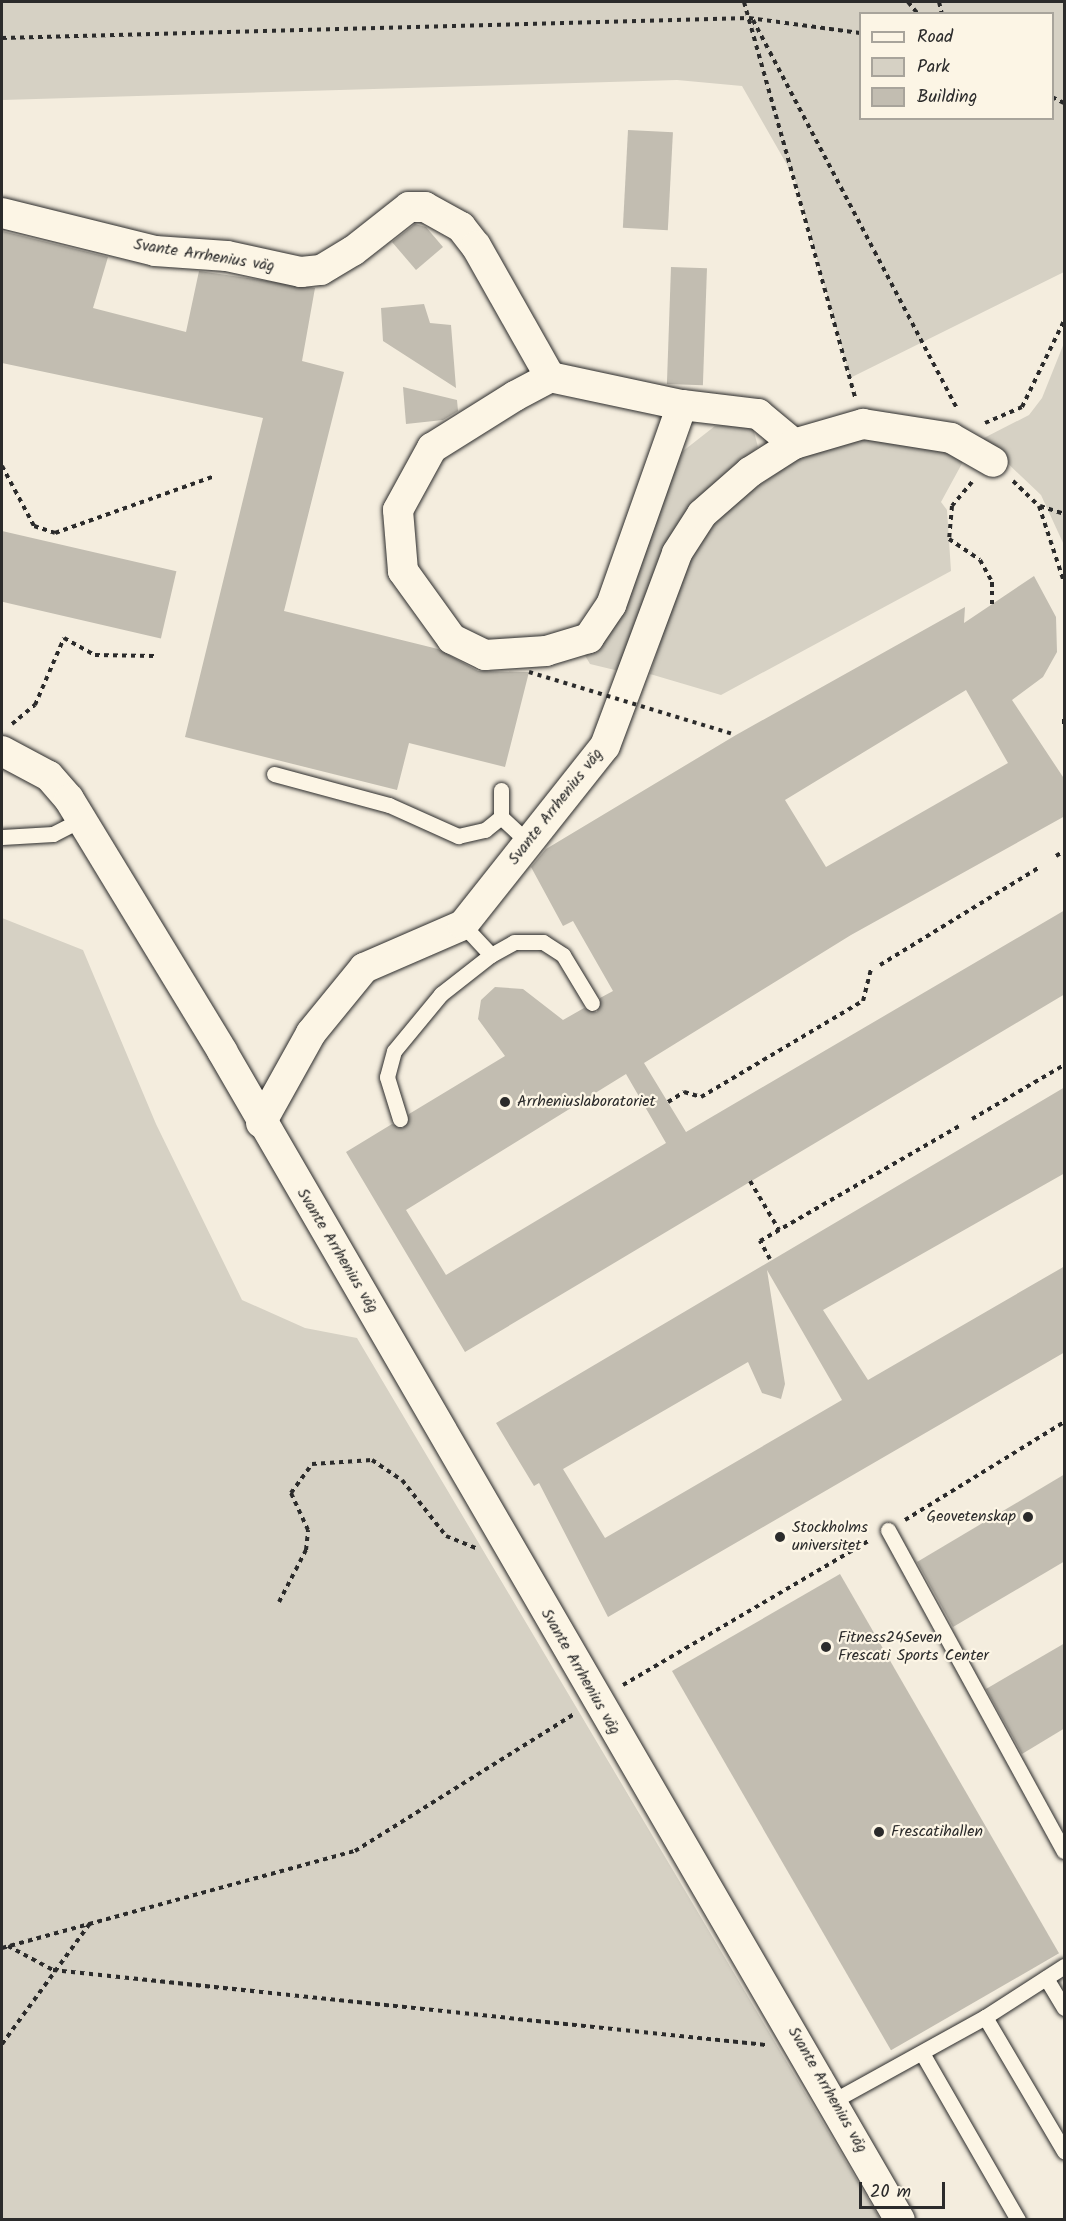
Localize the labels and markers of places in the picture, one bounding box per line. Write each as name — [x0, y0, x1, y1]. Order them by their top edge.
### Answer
place label: Arrheniuslaboratoriet — [517, 1092, 656, 1112]
marker: Arrheniuslaboratoriet — [498, 1095, 512, 1109]
place label: Geovetenskap — [926, 1507, 1016, 1527]
marker: Geovetenskap — [1021, 1510, 1035, 1524]
place label: Stockholms universitet — [792, 1518, 868, 1556]
marker: Stockholms universitet — [773, 1530, 787, 1544]
place label: Fitness24Seven Frescati Sports Center — [838, 1628, 989, 1666]
marker: Fitness24Seven Frescati Sports Center — [819, 1640, 833, 1654]
place label: Frescatihallen — [891, 1822, 983, 1842]
marker: Frescatihallen — [872, 1825, 886, 1839]

